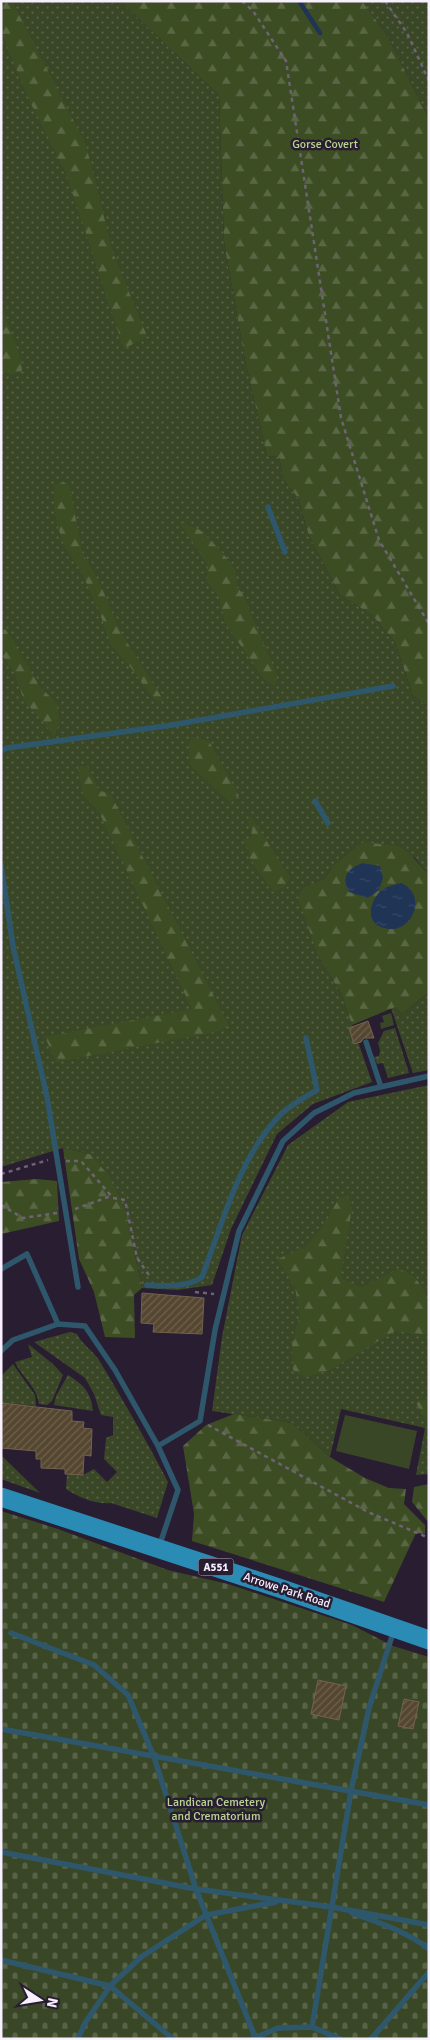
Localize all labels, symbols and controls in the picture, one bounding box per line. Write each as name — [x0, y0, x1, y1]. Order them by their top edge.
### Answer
park label: Gorse Covert — [292, 137, 358, 152]
road number: A551 — [198, 1558, 234, 1575]
street label: Arrowe Park Road — [241, 1569, 332, 1612]
park label: Landican Cemetery and Crematorium — [167, 1795, 266, 1824]
north arrow — [15, 1975, 65, 2025]
text: N — [43, 1996, 62, 2009]

